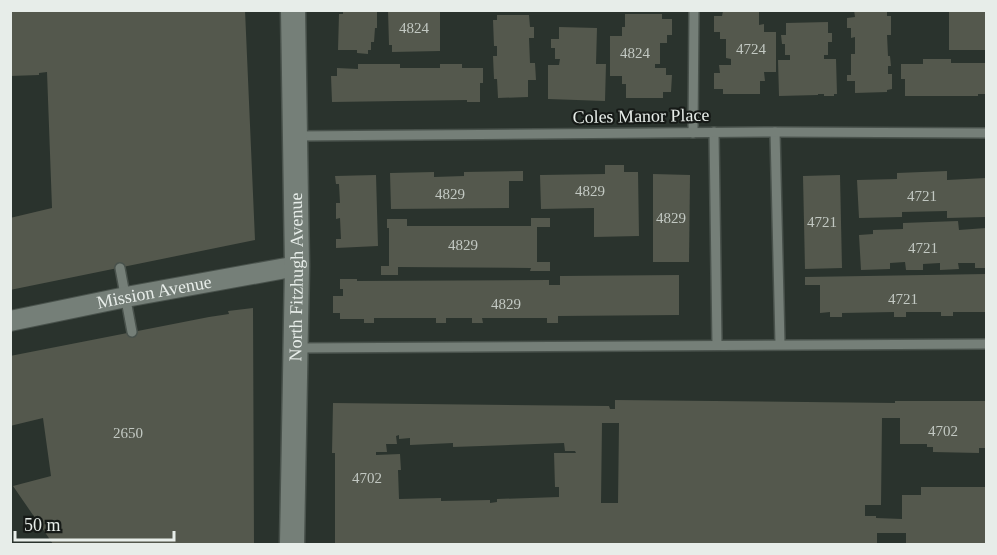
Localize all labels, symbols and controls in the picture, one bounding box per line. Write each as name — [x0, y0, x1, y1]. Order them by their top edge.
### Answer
house number: 4824 — [399, 20, 430, 36]
house number: 4724 — [736, 41, 767, 57]
house number: 4824 — [620, 45, 651, 61]
street label: Coles Manor Place — [572, 105, 710, 127]
house number: 4829 — [575, 183, 605, 199]
house number: 4829 — [435, 186, 465, 202]
house number: 4721 — [907, 188, 937, 204]
street label: North Fitzhugh Avenue — [285, 193, 307, 362]
house number: 4829 — [656, 210, 686, 226]
house number: 4721 — [807, 214, 837, 230]
house number: 4829 — [448, 237, 478, 253]
house number: 4721 — [908, 240, 938, 256]
street label: Mission Avenue — [95, 272, 213, 313]
house number: 4721 — [888, 291, 918, 307]
house number: 4829 — [491, 296, 521, 312]
house number: 4702 — [928, 423, 958, 439]
house number: 2650 — [113, 425, 143, 441]
house number: 4702 — [352, 470, 382, 486]
scale bar — [15, 504, 174, 542]
text: 50 m — [24, 515, 61, 535]

